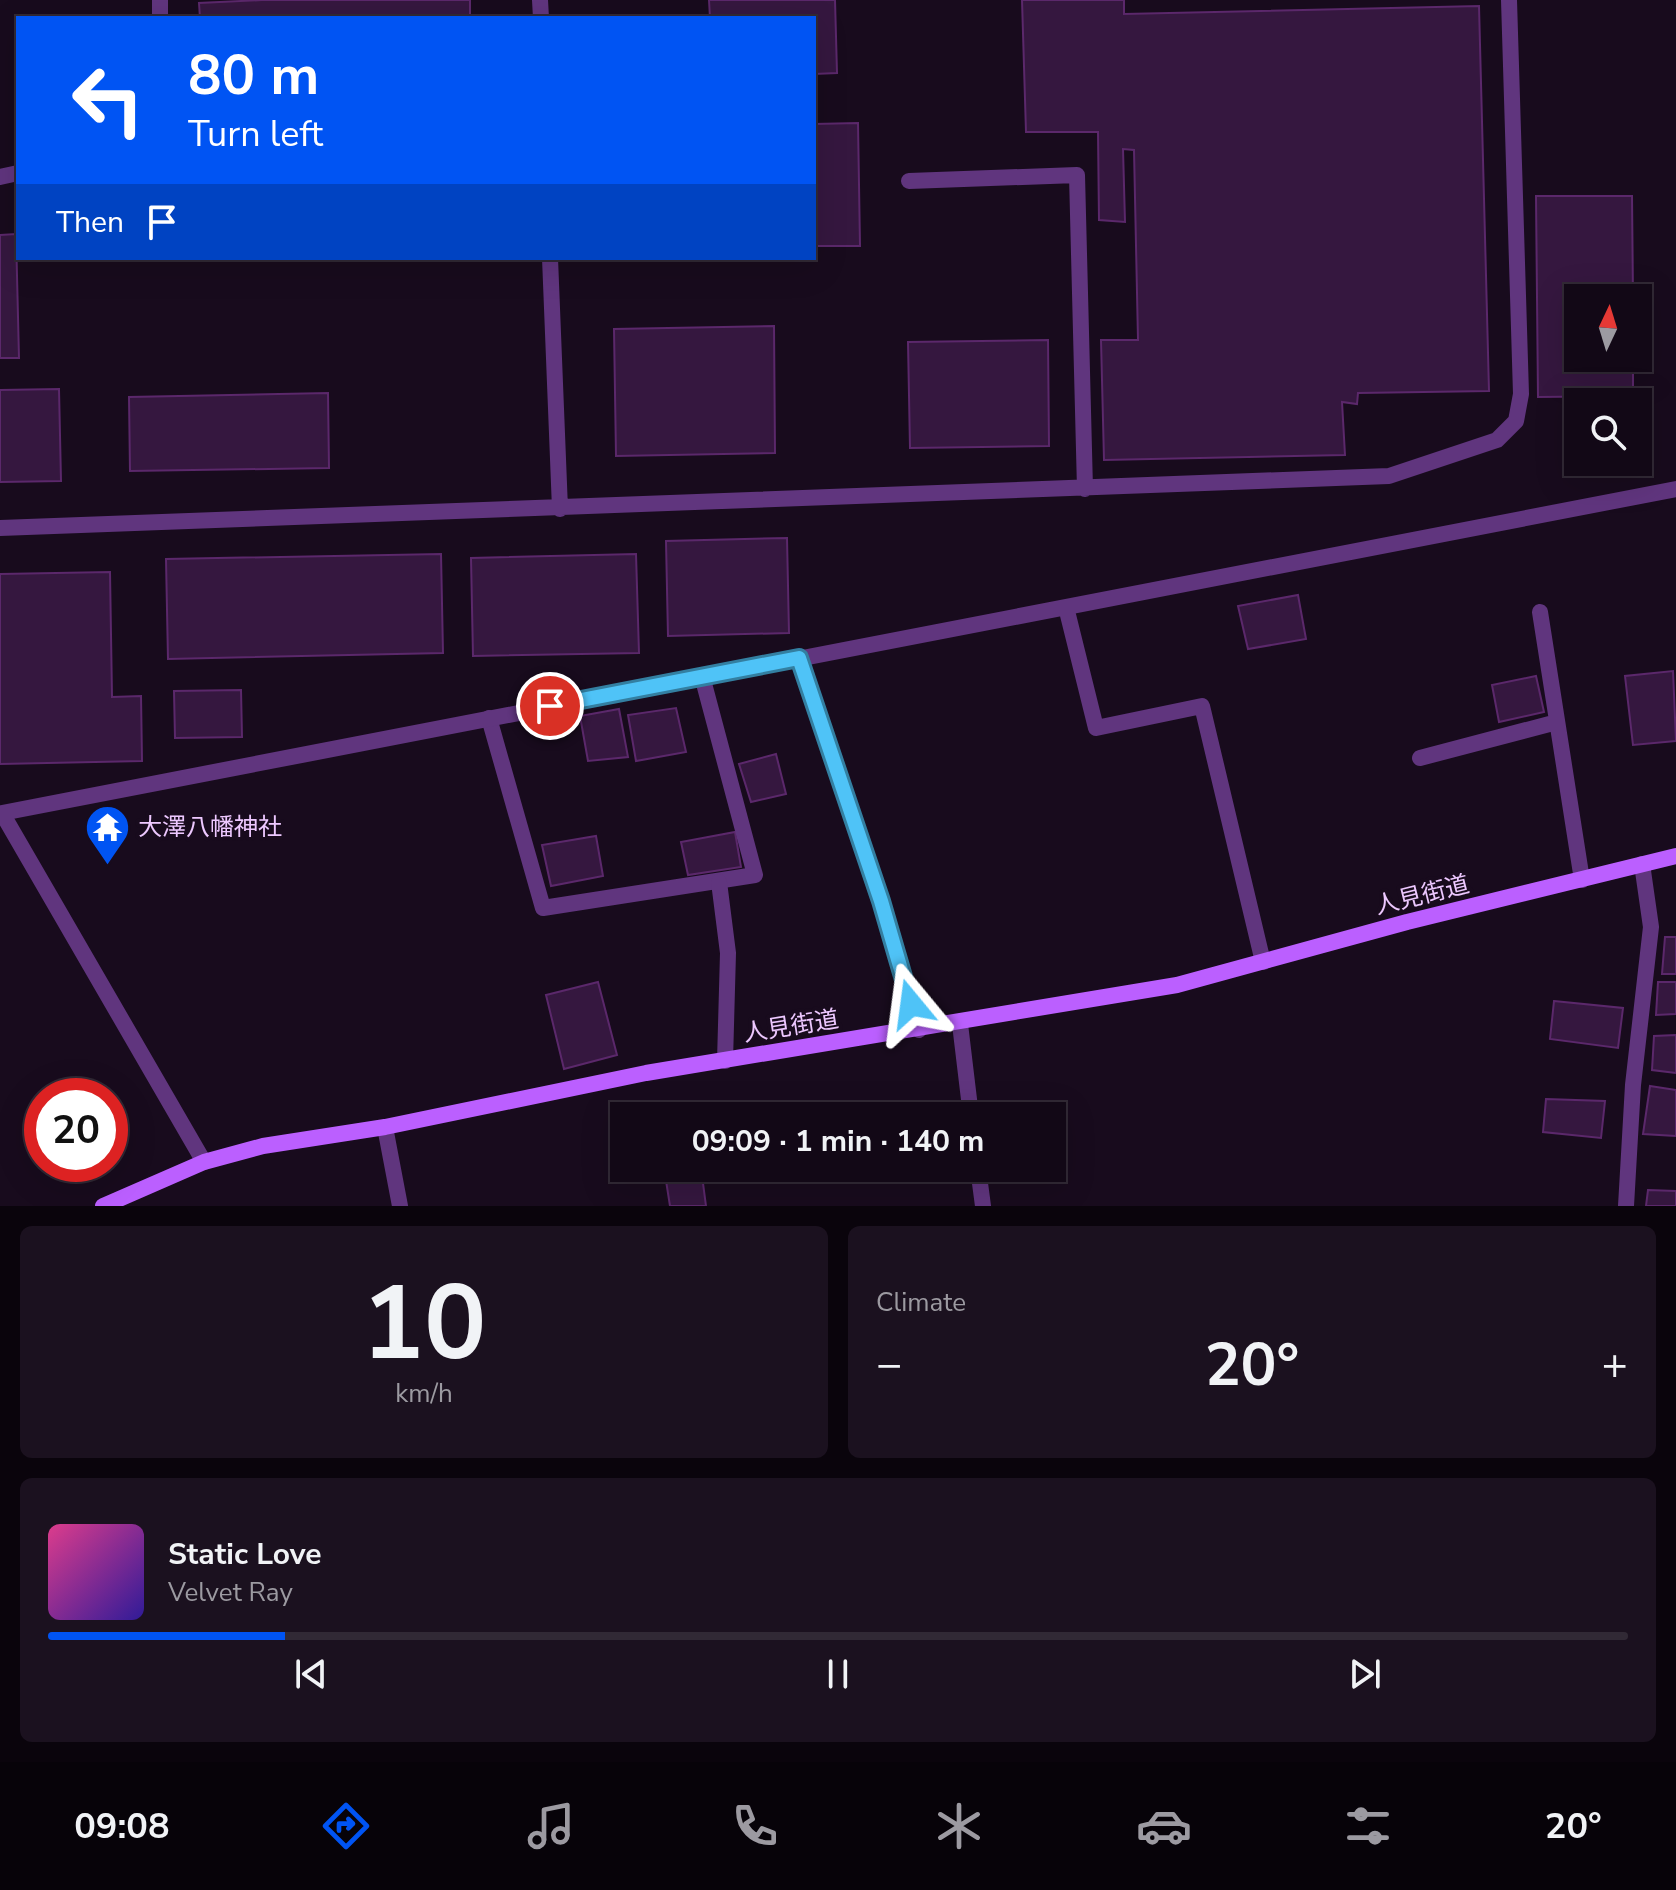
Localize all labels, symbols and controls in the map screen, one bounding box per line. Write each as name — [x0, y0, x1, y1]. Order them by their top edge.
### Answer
text: 80 m — [188, 37, 319, 114]
icon: left — [56, 48, 160, 152]
text: Turn left — [188, 110, 323, 159]
icon: arrive — [140, 200, 184, 244]
text: Then — [56, 202, 124, 243]
north arrow — [1564, 284, 1652, 372]
map controls — [1564, 284, 1652, 476]
button: search — [1564, 388, 1652, 476]
pin — [516, 672, 584, 740]
icon: arrive — [528, 684, 572, 728]
temple icon: 大澤八幡神社 — [83, 803, 131, 866]
place label: 大澤八幡神社 — [138, 811, 282, 843]
street label: 人見街道 — [1372, 868, 1472, 922]
position arrow — [869, 962, 953, 1046]
street label: 人見街道 — [741, 1003, 841, 1049]
speed limit sign: 20 — [24, 1078, 128, 1182]
text: 09:09 · 1 min · 140 m — [692, 1121, 984, 1162]
text: 10 — [362, 1253, 486, 1395]
text: Climate — [876, 1285, 966, 1320]
text: 20° — [1205, 1324, 1299, 1406]
text: − — [876, 1335, 902, 1395]
text: + — [1602, 1335, 1628, 1395]
text: km/h — [395, 1376, 453, 1411]
text: Static Love — [168, 1534, 322, 1575]
text: Velvet Ray — [168, 1575, 293, 1610]
icon: previous — [289, 1652, 333, 1696]
icon: pause — [816, 1652, 860, 1696]
icon: next — [1343, 1652, 1387, 1696]
icon: directions — [318, 1798, 374, 1854]
icon: music — [523, 1798, 579, 1854]
icon: phone — [727, 1798, 783, 1854]
icon: climate — [931, 1798, 987, 1854]
icon: car — [1136, 1798, 1192, 1854]
icon: filters — [1340, 1798, 1396, 1854]
text: 09:08 — [74, 1802, 170, 1851]
text: 20° — [1545, 1802, 1602, 1851]

